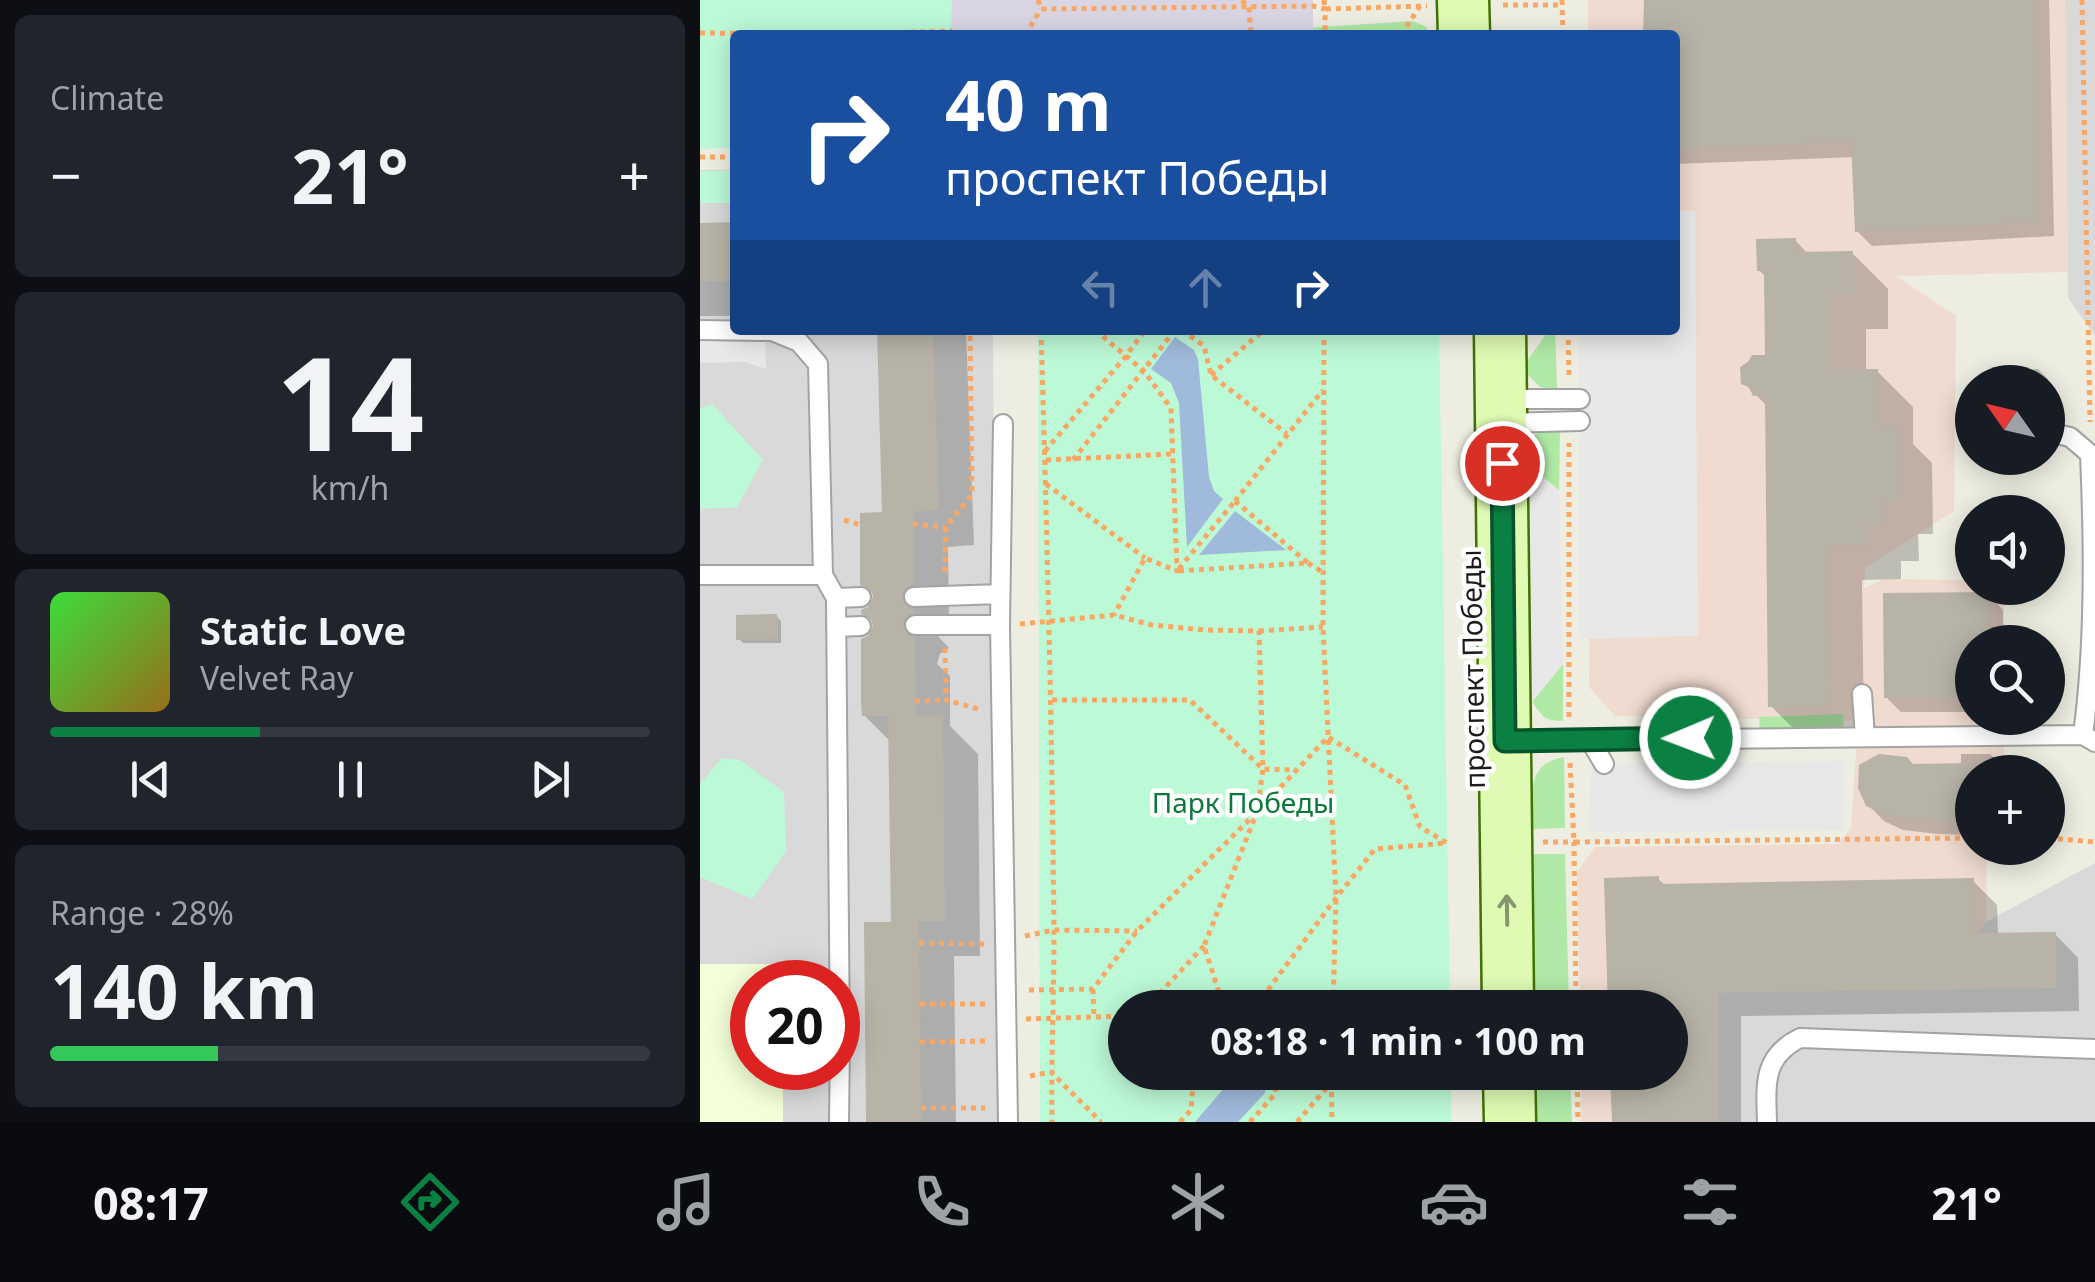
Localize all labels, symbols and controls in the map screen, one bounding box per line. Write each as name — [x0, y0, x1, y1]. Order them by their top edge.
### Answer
text: 40 m — [945, 56, 1112, 152]
icon: right — [780, 70, 910, 200]
text: Climate — [50, 76, 164, 119]
text: 21° — [291, 124, 409, 226]
text: − — [50, 137, 81, 212]
text: + — [619, 137, 650, 212]
text: проспект Победы — [945, 147, 1330, 208]
icon: left — [1073, 260, 1128, 315]
icon: ahead — [1178, 260, 1233, 315]
icon: right — [1283, 260, 1338, 315]
text: 14 — [276, 312, 424, 489]
north arrow — [1955, 365, 2065, 475]
map controls — [1955, 365, 2065, 865]
pin — [1460, 421, 1545, 506]
icon: arrive — [1475, 436, 1530, 491]
text: km/h — [311, 466, 389, 509]
button: sound — [1955, 495, 2065, 605]
street label: проспект Победы — [1451, 549, 1493, 789]
text: Static Love — [200, 604, 406, 656]
button: search — [1955, 625, 2065, 735]
text: Velvet Ray — [200, 656, 353, 699]
position arrow — [1638, 686, 1742, 790]
icon: previous — [123, 752, 178, 807]
icon: pause — [323, 752, 378, 807]
icon: next — [523, 752, 578, 807]
button: + — [1955, 755, 2065, 865]
park label: Парк Победы — [1152, 783, 1334, 821]
text: Range · 28% — [50, 891, 234, 934]
one-way arrow — [1498, 895, 1516, 928]
text: 140 km — [50, 939, 318, 1041]
speed limit sign: 20 — [730, 960, 860, 1090]
text: 08:18 · 1 min · 100 m — [1210, 1014, 1586, 1066]
icon: directions — [395, 1167, 465, 1237]
icon: music — [651, 1167, 721, 1237]
icon: phone — [907, 1167, 977, 1237]
icon: climate — [1163, 1167, 1233, 1237]
icon: car — [1419, 1167, 1489, 1237]
icon: filters — [1675, 1167, 1745, 1237]
text: 08:17 — [93, 1172, 209, 1233]
text: 21° — [1931, 1172, 2002, 1233]

